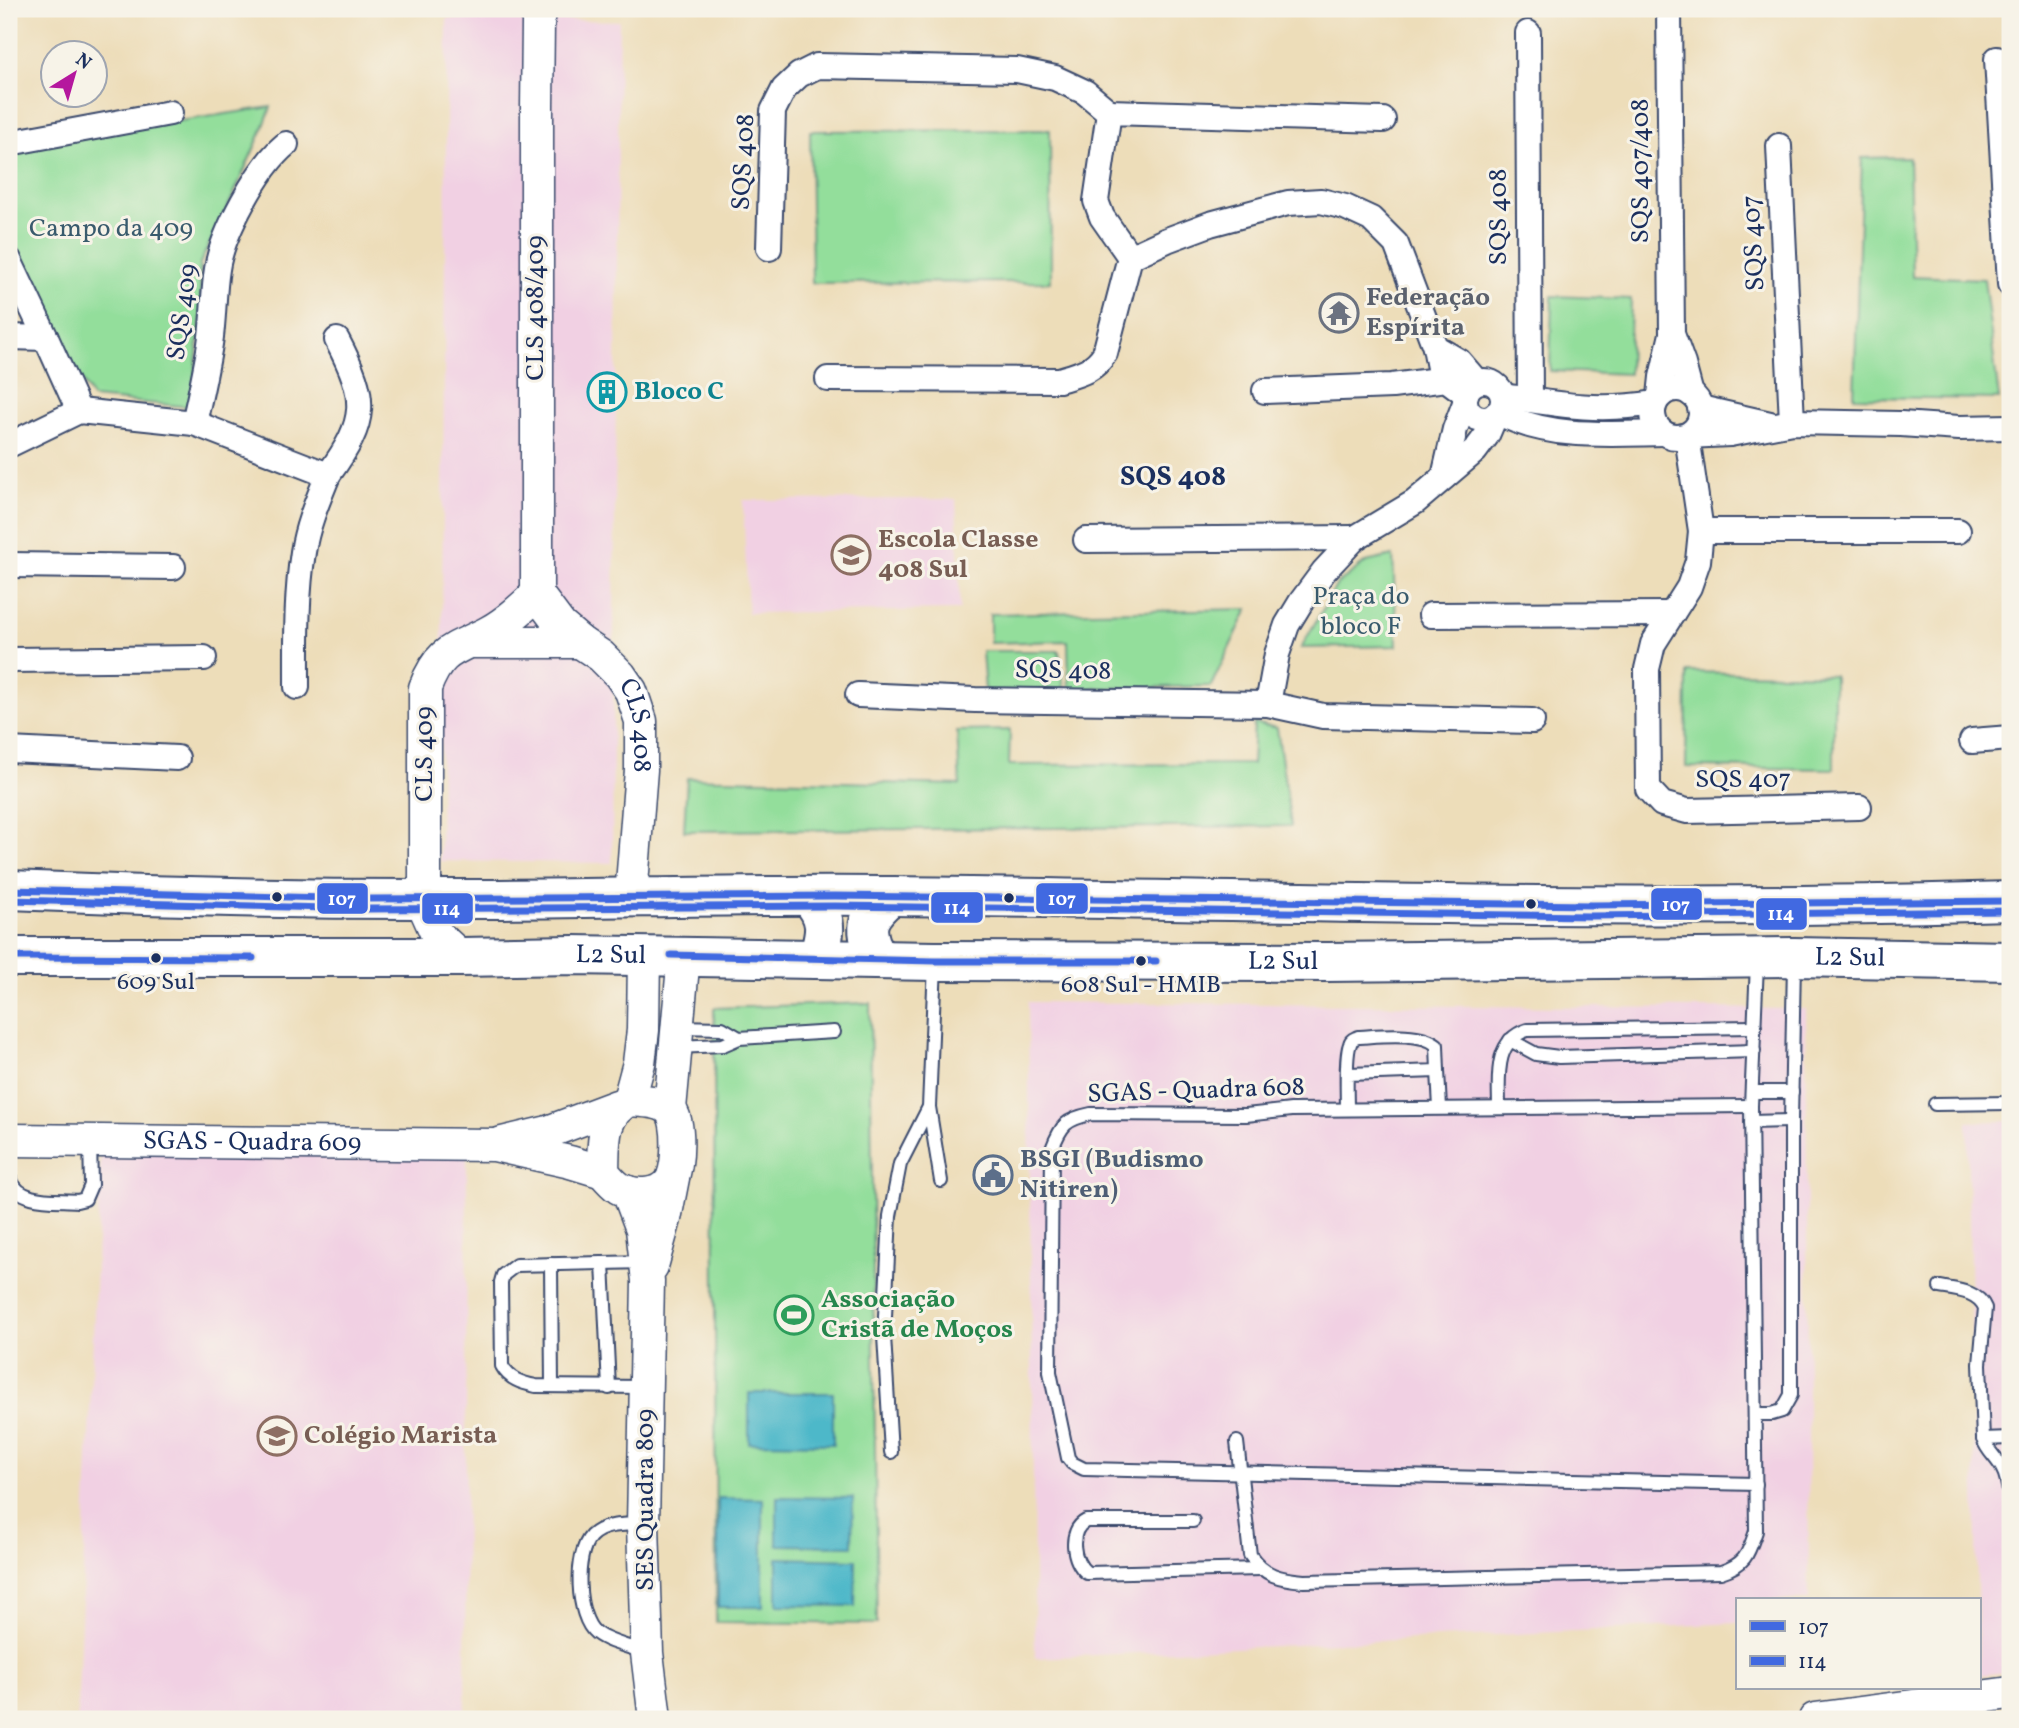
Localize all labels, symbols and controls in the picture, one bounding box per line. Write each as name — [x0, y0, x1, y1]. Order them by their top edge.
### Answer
north arrow — [38, 38, 108, 108]
text: N — [70, 47, 97, 77]
street label: SQS 407/408 — [1623, 98, 1659, 244]
street label: SQS 408 — [723, 113, 765, 211]
street label: SQS 408 — [1481, 169, 1517, 265]
street label: SQS 407 — [1734, 194, 1774, 292]
park label: Campo da 409 — [29, 211, 193, 247]
street label: CLS 408/409 — [518, 235, 554, 381]
street label: SQS 409 — [158, 261, 208, 363]
place label: Federação Espírita — [1366, 280, 1490, 346]
temple icon: Federação Espírita — [1318, 292, 1360, 334]
building icon: Bloco C — [586, 371, 628, 413]
place label: Bloco C — [634, 374, 724, 410]
district label: SQS 408 — [1120, 458, 1226, 497]
place label: Escola Classe 408 Sul — [878, 522, 1038, 588]
school or university icon: Escola Classe 408 Sul — [830, 534, 872, 576]
park label: Praça do bloco F — [1312, 579, 1410, 645]
street label: SQS 408 — [1014, 652, 1112, 690]
street label: CLS 408 — [609, 671, 659, 773]
street label: CLS 409 — [407, 706, 443, 802]
street label: SQS 407 — [1695, 762, 1791, 798]
line badge: 107 — [316, 882, 369, 915]
line badge: 107 — [1035, 882, 1089, 915]
text: 107 — [328, 887, 356, 913]
text: 107 — [1048, 887, 1076, 913]
line badge: 107 — [1650, 887, 1703, 921]
unlabelled marker — [270, 890, 284, 904]
line badge: 114 — [930, 891, 984, 924]
unlabelled marker — [1002, 891, 1016, 905]
line badge: 114 — [421, 892, 474, 925]
text: 107 — [1662, 893, 1690, 919]
text: 114 — [944, 896, 970, 922]
text: 114 — [434, 897, 460, 923]
unlabelled marker — [1524, 897, 1538, 911]
line badge: 114 — [1755, 897, 1808, 931]
text: 114 — [1768, 902, 1794, 928]
street label: L2 Sul — [575, 937, 647, 974]
street label: L2 Sul — [1814, 939, 1885, 977]
street label: L2 Sul — [1248, 944, 1318, 980]
marker: 609 Sul — [149, 951, 163, 965]
marker: 608 Sul - HMIB — [1134, 954, 1148, 968]
place label: 609 Sul — [117, 966, 195, 1000]
place label: 608 Sul - HMIB — [1061, 969, 1221, 1003]
street label: SGAS - Quadra 608 — [1087, 1069, 1305, 1113]
street label: SGAS - Quadra 609 — [143, 1123, 361, 1162]
place label: BSGI (Budismo Nitiren) — [1020, 1142, 1204, 1208]
public building icon: BSGI (Budismo Nitiren) — [972, 1154, 1014, 1196]
place label: Associação Cristã de Moços — [821, 1282, 1013, 1348]
sports icon: Associação Cristã de Moços — [773, 1294, 815, 1336]
street label: SES Quadra 809 — [628, 1409, 664, 1591]
school or university icon: Colégio Marista — [256, 1415, 298, 1457]
place label: Colégio Marista — [304, 1418, 497, 1454]
legend — [1736, 1598, 1980, 1690]
text: 107 — [1798, 1614, 1829, 1643]
text: 114 — [1798, 1648, 1827, 1677]

